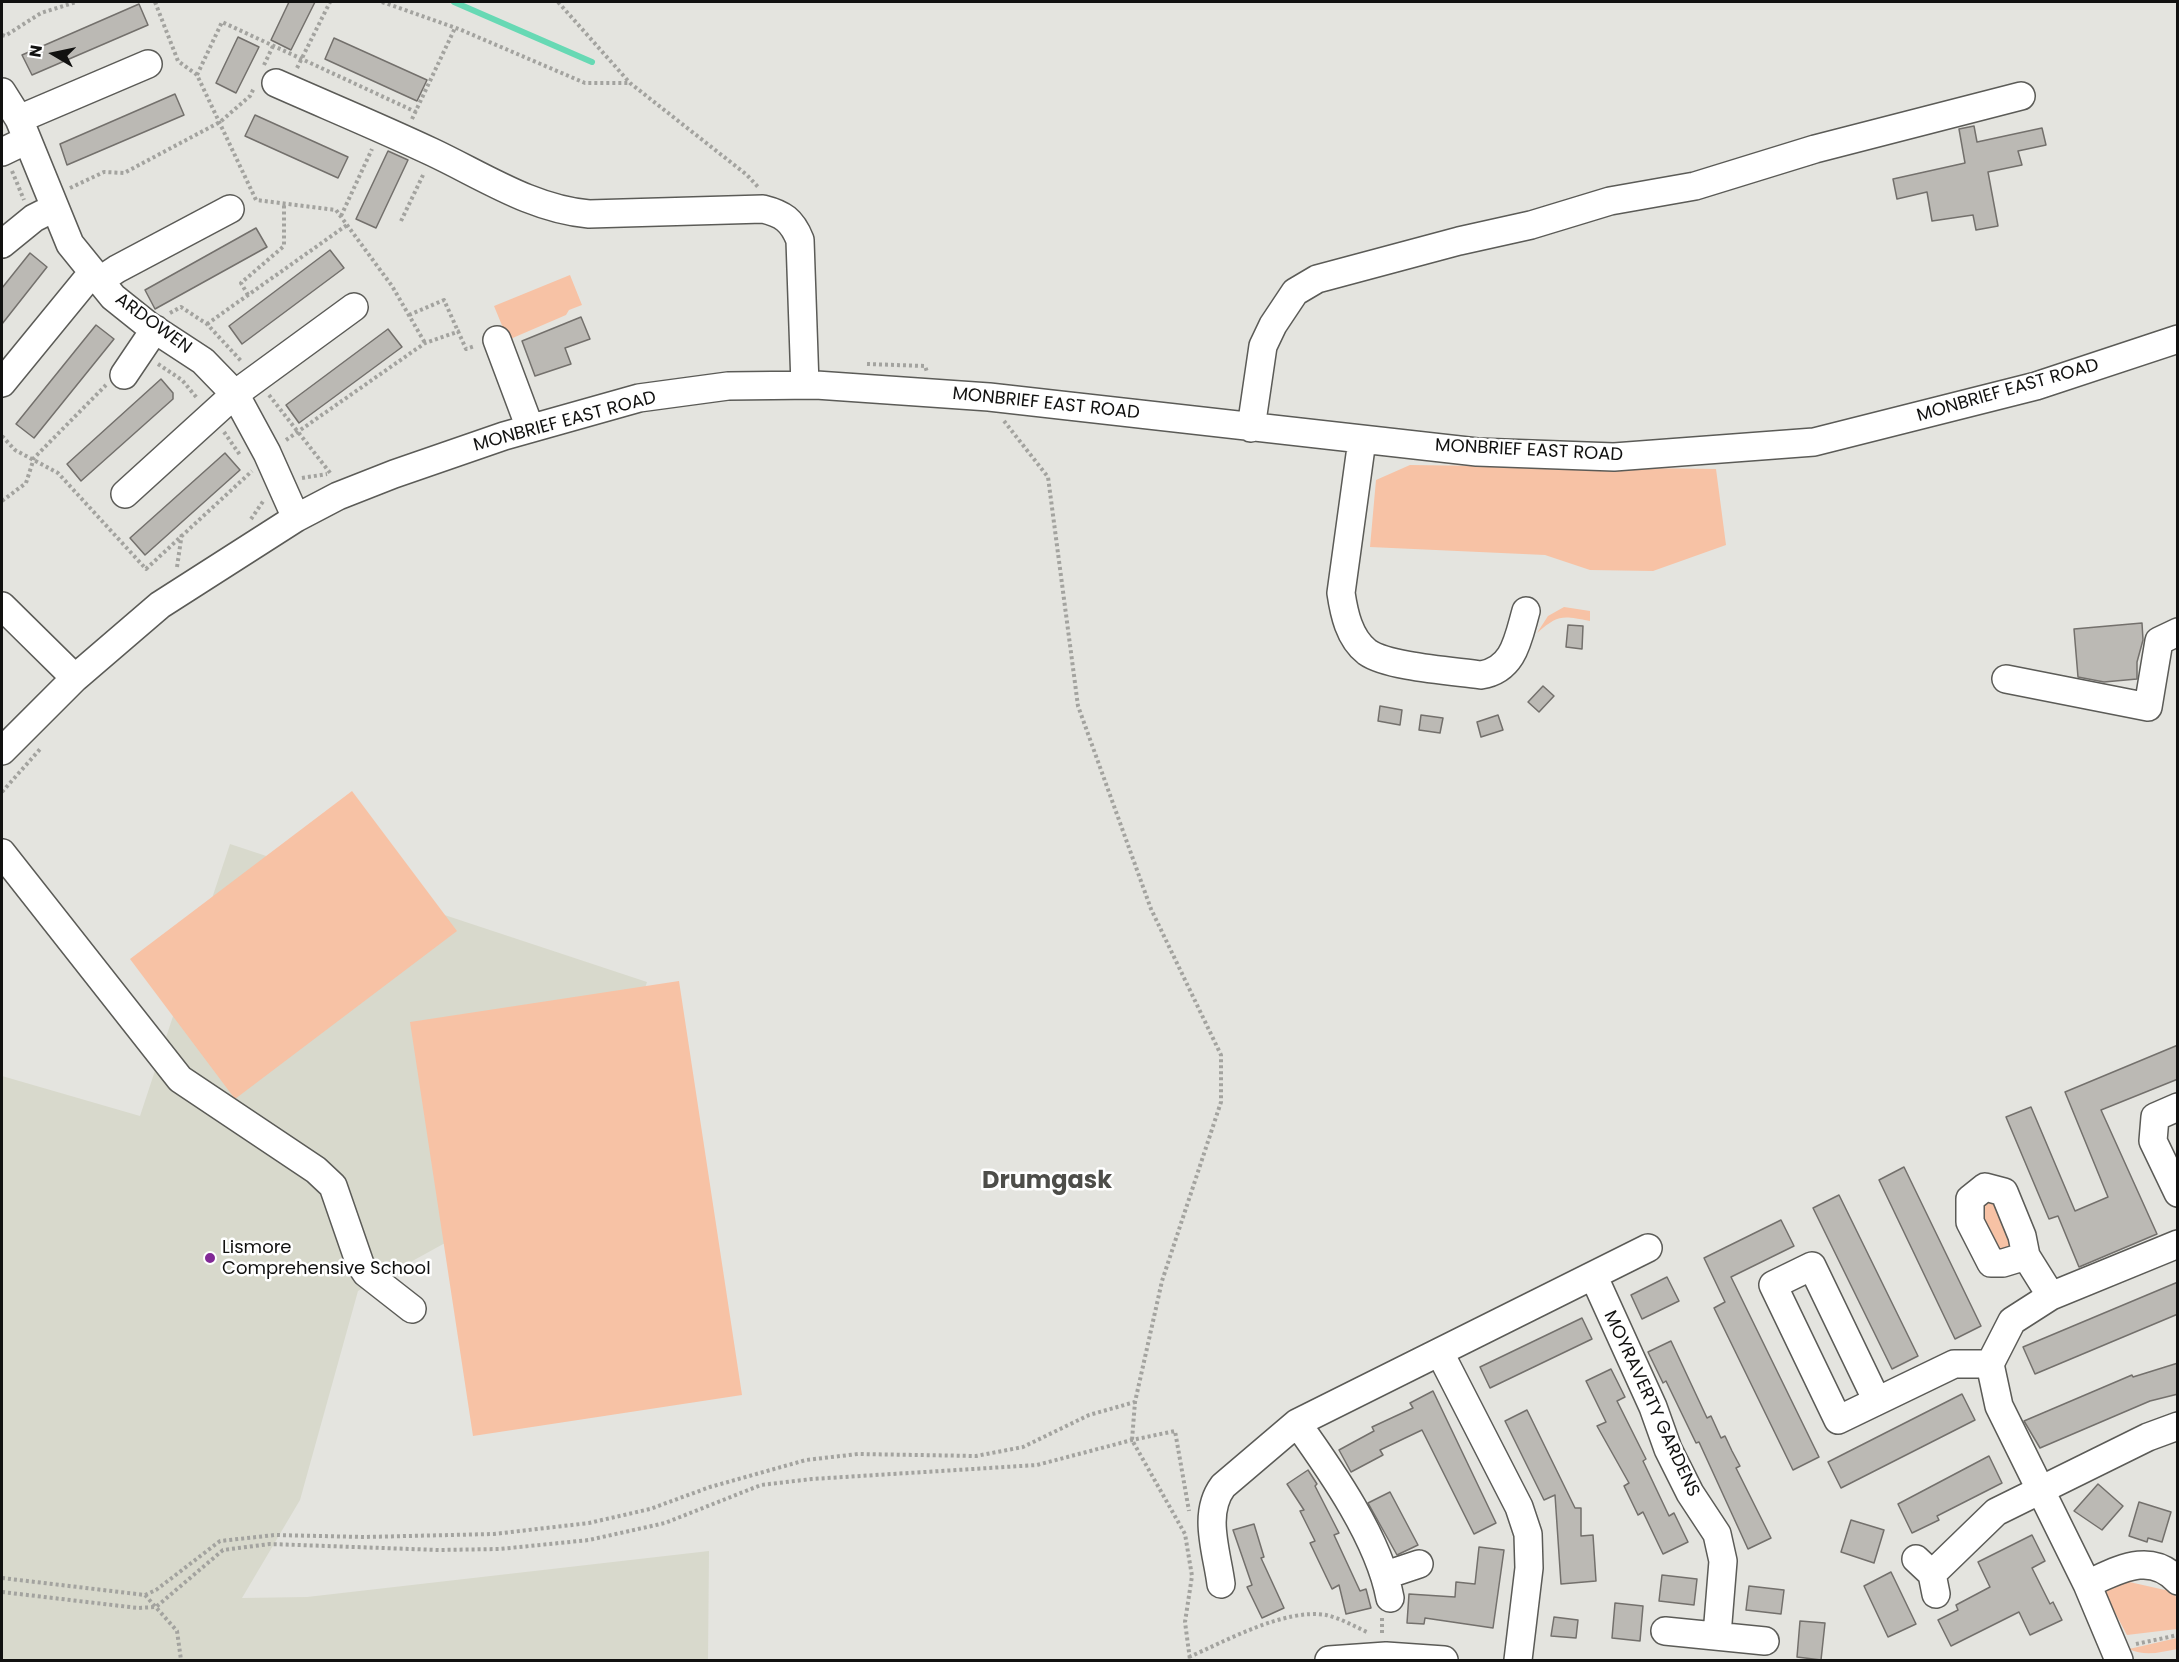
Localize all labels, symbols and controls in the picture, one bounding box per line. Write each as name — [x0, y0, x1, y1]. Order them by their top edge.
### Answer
north arrow — [24, 24, 84, 84]
text: N — [23, 43, 48, 59]
street label: ARDOWEN — [110, 289, 196, 359]
street label: MONBRIEF EAST ROAD — [1915, 355, 2101, 427]
street label: MONBRIEF EAST ROAD — [951, 383, 1141, 425]
street label: MONBRIEF EAST ROAD — [471, 387, 659, 457]
street label: MONBRIEF EAST ROAD — [1434, 435, 1624, 467]
district label: Drumgask — [982, 1168, 1112, 1196]
place label: Lismore Comprehensive School — [222, 1237, 431, 1280]
marker: Lismore Comprehensive School — [203, 1251, 217, 1265]
street label: MOYRAVERTY GARDENS — [1598, 1307, 1704, 1501]

